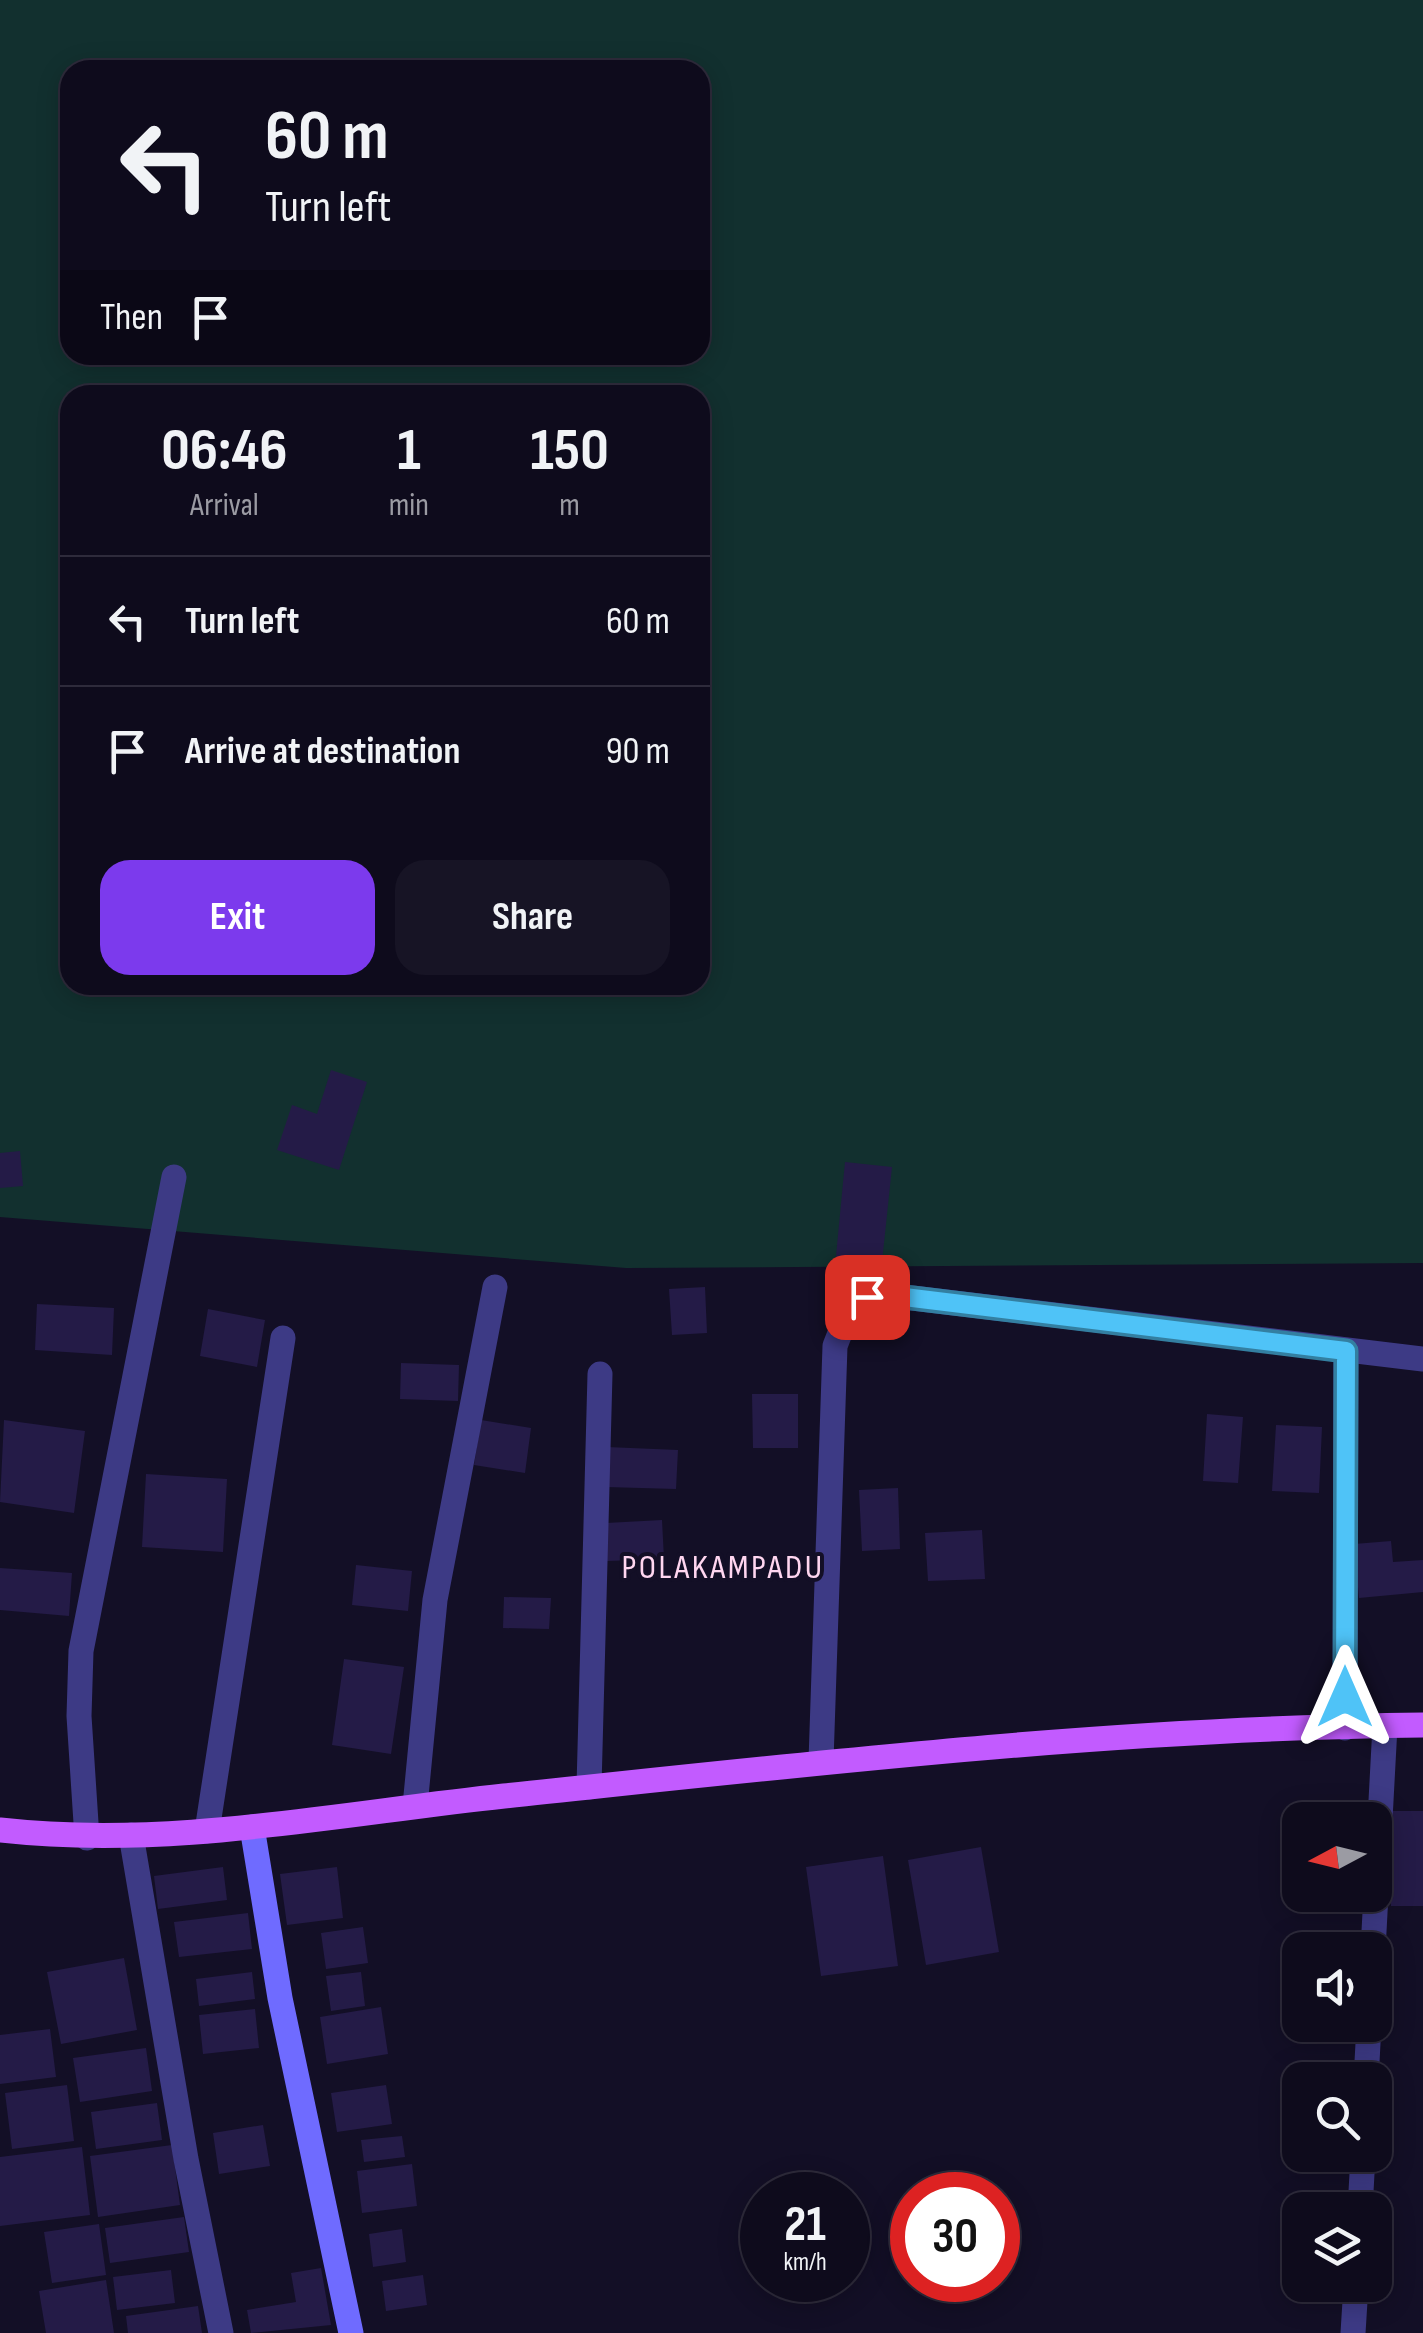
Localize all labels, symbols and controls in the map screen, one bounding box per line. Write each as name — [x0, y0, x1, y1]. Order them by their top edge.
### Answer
text: 60 m — [265, 95, 389, 179]
icon: left — [100, 100, 230, 230]
text: Turn left — [265, 180, 391, 235]
icon: arrive — [183, 290, 238, 345]
text: Then — [100, 295, 163, 340]
text: 06:46 — [161, 415, 288, 487]
text: 1 — [397, 415, 421, 487]
text: 150 — [530, 415, 609, 487]
text: Arrival — [190, 486, 259, 525]
text: min — [389, 486, 429, 525]
text: m — [559, 486, 580, 525]
icon: left — [100, 594, 155, 649]
text: Turn left — [185, 599, 299, 644]
text: 60 m — [606, 599, 670, 644]
icon: arrive — [100, 724, 155, 779]
text: Arrive at destination — [185, 729, 460, 774]
text: 90 m — [606, 729, 670, 774]
button: Exit — [100, 860, 375, 975]
button: Share — [395, 860, 670, 975]
pin — [825, 1255, 910, 1340]
icon: arrive — [840, 1270, 895, 1325]
district label: POLAKAMPADU — [622, 1546, 825, 1589]
position arrow — [1293, 1645, 1397, 1749]
north arrow — [1282, 1802, 1392, 1912]
map controls — [1282, 1802, 1392, 2302]
button: sound — [1282, 1932, 1392, 2042]
button: search — [1282, 2062, 1392, 2172]
speed limit sign: 30 — [890, 2172, 1020, 2302]
button: layers — [1282, 2192, 1392, 2302]
text: 21 — [784, 2195, 826, 2255]
text: km/h — [783, 2247, 827, 2278]

